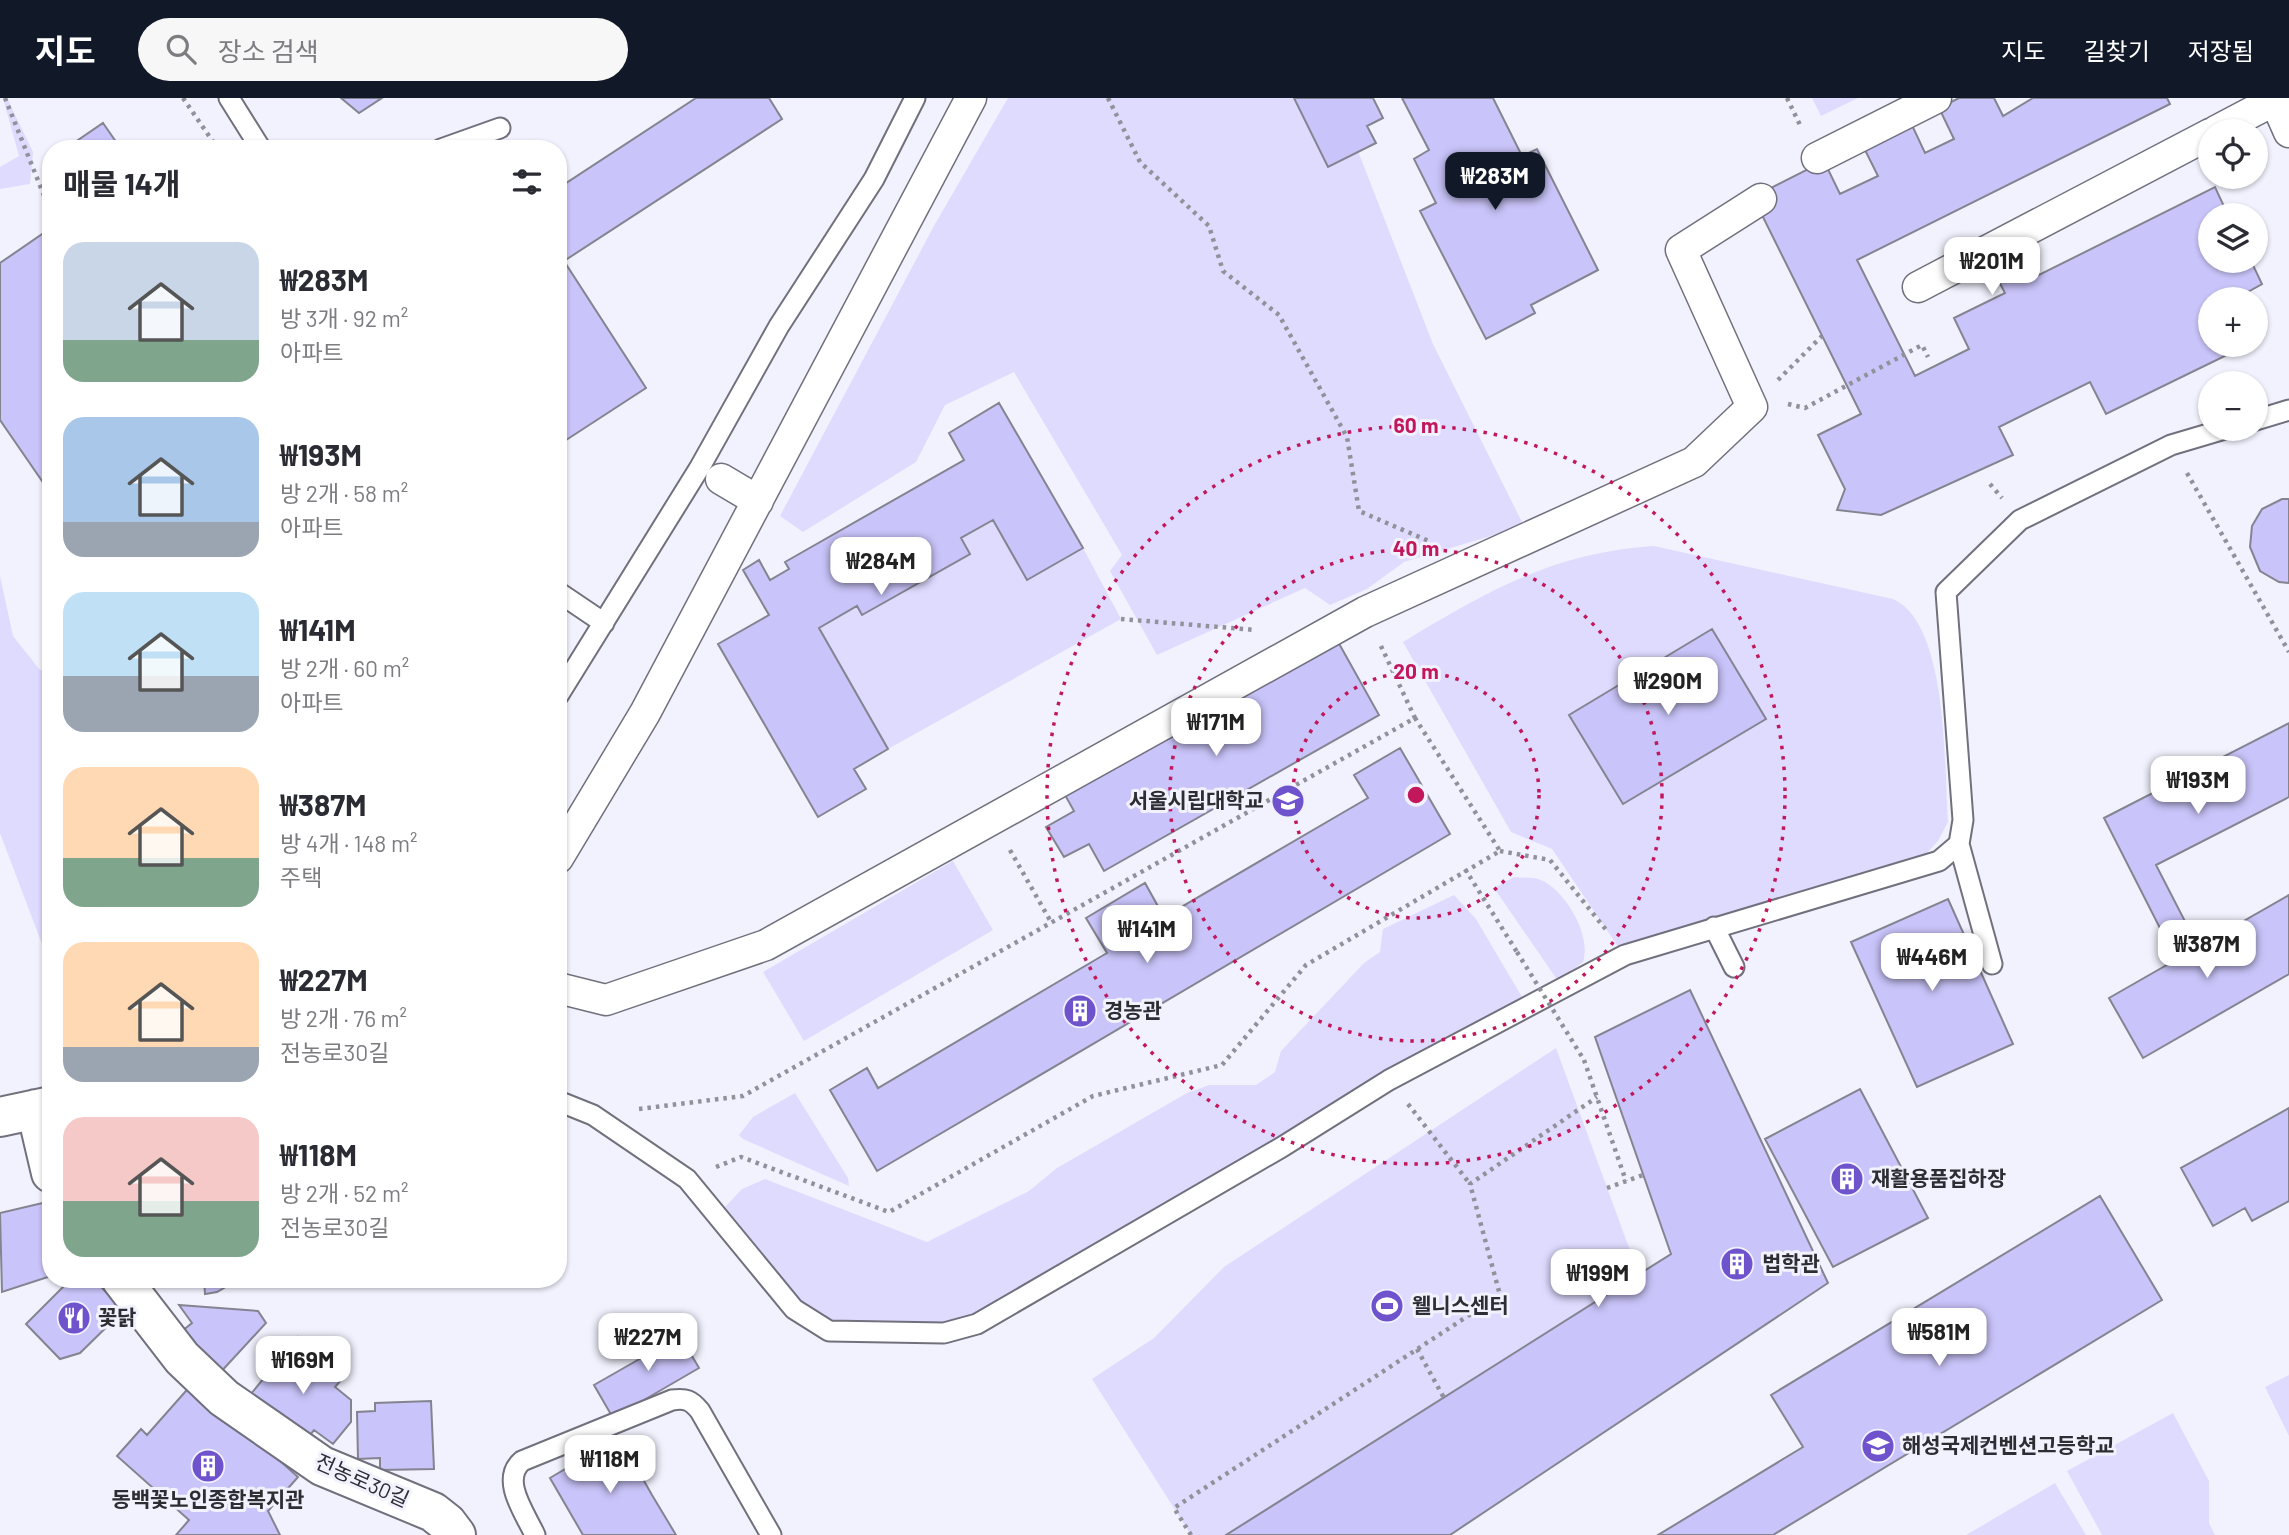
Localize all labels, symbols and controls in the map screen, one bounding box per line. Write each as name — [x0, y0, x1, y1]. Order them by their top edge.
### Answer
search box — [138, 18, 628, 81]
text: 지도 — [35, 30, 96, 70]
icon: search — [162, 30, 200, 68]
text: 장소 검색 — [218, 35, 319, 66]
text: 지도 — [2001, 36, 2046, 65]
text: 길찾기 — [2084, 36, 2150, 65]
text: 저장됨 — [2188, 36, 2254, 65]
map controls — [2198, 119, 2268, 441]
button: locate — [2198, 119, 2268, 189]
pin: ₩283M — [1446, 152, 1544, 212]
text: ₩283M — [1461, 161, 1529, 189]
icon: filters — [508, 163, 546, 201]
text: 매물 14개 — [63, 165, 181, 201]
button: layers — [2198, 203, 2268, 273]
pin: ₩201M — [1943, 238, 2041, 297]
text: ₩201M — [1960, 246, 2024, 274]
text: ₩283M — [280, 261, 368, 297]
icon: home — [119, 270, 203, 354]
button: + — [2198, 287, 2268, 357]
text: 방 3개 · 92 m² — [280, 304, 408, 332]
text: 아파트 — [280, 338, 343, 366]
button: − — [2198, 371, 2268, 441]
text: 60 m — [1394, 412, 1438, 437]
text: ₩193M — [280, 436, 362, 472]
icon: home — [119, 445, 203, 529]
text: 방 2개 · 58 m² — [280, 479, 408, 507]
text: 아파트 — [280, 513, 343, 541]
text: 40 m — [1393, 535, 1439, 560]
pin: ₩284M — [832, 538, 930, 597]
text: ₩284M — [846, 546, 916, 574]
text: ₩141M — [280, 611, 356, 647]
icon: home — [119, 620, 203, 704]
text: 방 2개 · 60 m² — [280, 654, 409, 682]
text: 20 m — [1393, 658, 1439, 683]
pin: ₩290M — [1619, 658, 1717, 717]
text: ₩290M — [1634, 666, 1702, 694]
text: 아파트 — [280, 688, 343, 716]
pin: ₩171M — [1167, 698, 1265, 758]
text: ₩171M — [1187, 707, 1245, 735]
pin: ₩193M — [2149, 756, 2247, 816]
text: ₩193M — [2167, 765, 2229, 793]
school or university icon: 서울시립대학교 — [1269, 782, 1307, 820]
centre of rings — [1404, 783, 1428, 807]
text: ₩387M — [280, 786, 366, 822]
place label: 서울시립대학교 — [1129, 787, 1264, 812]
icon: home — [119, 795, 203, 879]
text: 방 4개 · 148 m² — [280, 829, 417, 857]
text: 주택 — [280, 863, 322, 891]
pin: ₩141M — [1098, 906, 1196, 965]
text: ₩141M — [1118, 914, 1176, 942]
pin: ₩387M — [2158, 920, 2256, 980]
text: ₩387M — [2174, 929, 2240, 957]
pin: ₩446M — [1883, 934, 1981, 993]
text: ₩446M — [1897, 942, 1967, 970]
text: ₩227M — [280, 961, 368, 997]
icon: home — [119, 970, 203, 1054]
building icon: 경농관 — [1061, 992, 1099, 1030]
place label: 경농관 — [1104, 997, 1162, 1022]
text: 방 2개 · 76 m² — [280, 1004, 407, 1032]
text: 전농로30길 — [280, 1038, 389, 1066]
text: ₩118M — [280, 1136, 357, 1172]
icon: home — [119, 1145, 203, 1229]
building icon: 재활용품집하장 — [1828, 1160, 1866, 1198]
place label: 재활용품집하장 — [1871, 1165, 2006, 1190]
text: 방 2개 · 52 m² — [280, 1179, 409, 1207]
text: 전농로30길 — [280, 1213, 389, 1241]
building icon: 법학관 — [1718, 1245, 1756, 1283]
pin: ₩199M — [1549, 1250, 1647, 1309]
place label: 법학관 — [1762, 1250, 1820, 1275]
text: ₩199M — [1567, 1258, 1629, 1286]
sports icon: 웰니스센터 — [1368, 1287, 1406, 1325]
place label: 웰니스센터 — [1412, 1292, 1509, 1317]
restaurant icon: 꽃닭 — [55, 1299, 93, 1337]
place label: 꽃닭 — [98, 1304, 137, 1329]
pin: ₩581M — [1890, 1308, 1988, 1368]
pin: ₩227M — [599, 1314, 697, 1373]
text: ₩581M — [1908, 1317, 1970, 1345]
text: ₩227M — [614, 1322, 682, 1350]
pin: ₩169M — [254, 1336, 352, 1396]
text: ₩169M — [272, 1345, 334, 1373]
school or university icon: 해성국제컨벤션고등학교 — [1859, 1427, 1897, 1465]
place label: 해성국제컨벤션고등학교 — [1902, 1432, 2115, 1457]
pin: ₩118M — [561, 1436, 659, 1495]
text: ₩118M — [581, 1444, 639, 1472]
building icon: 동백꽃노인종합복지관 — [189, 1447, 227, 1485]
street label: 전농로30길 — [312, 1448, 413, 1511]
place label: 동백꽃노인종합복지관 — [111, 1486, 305, 1511]

